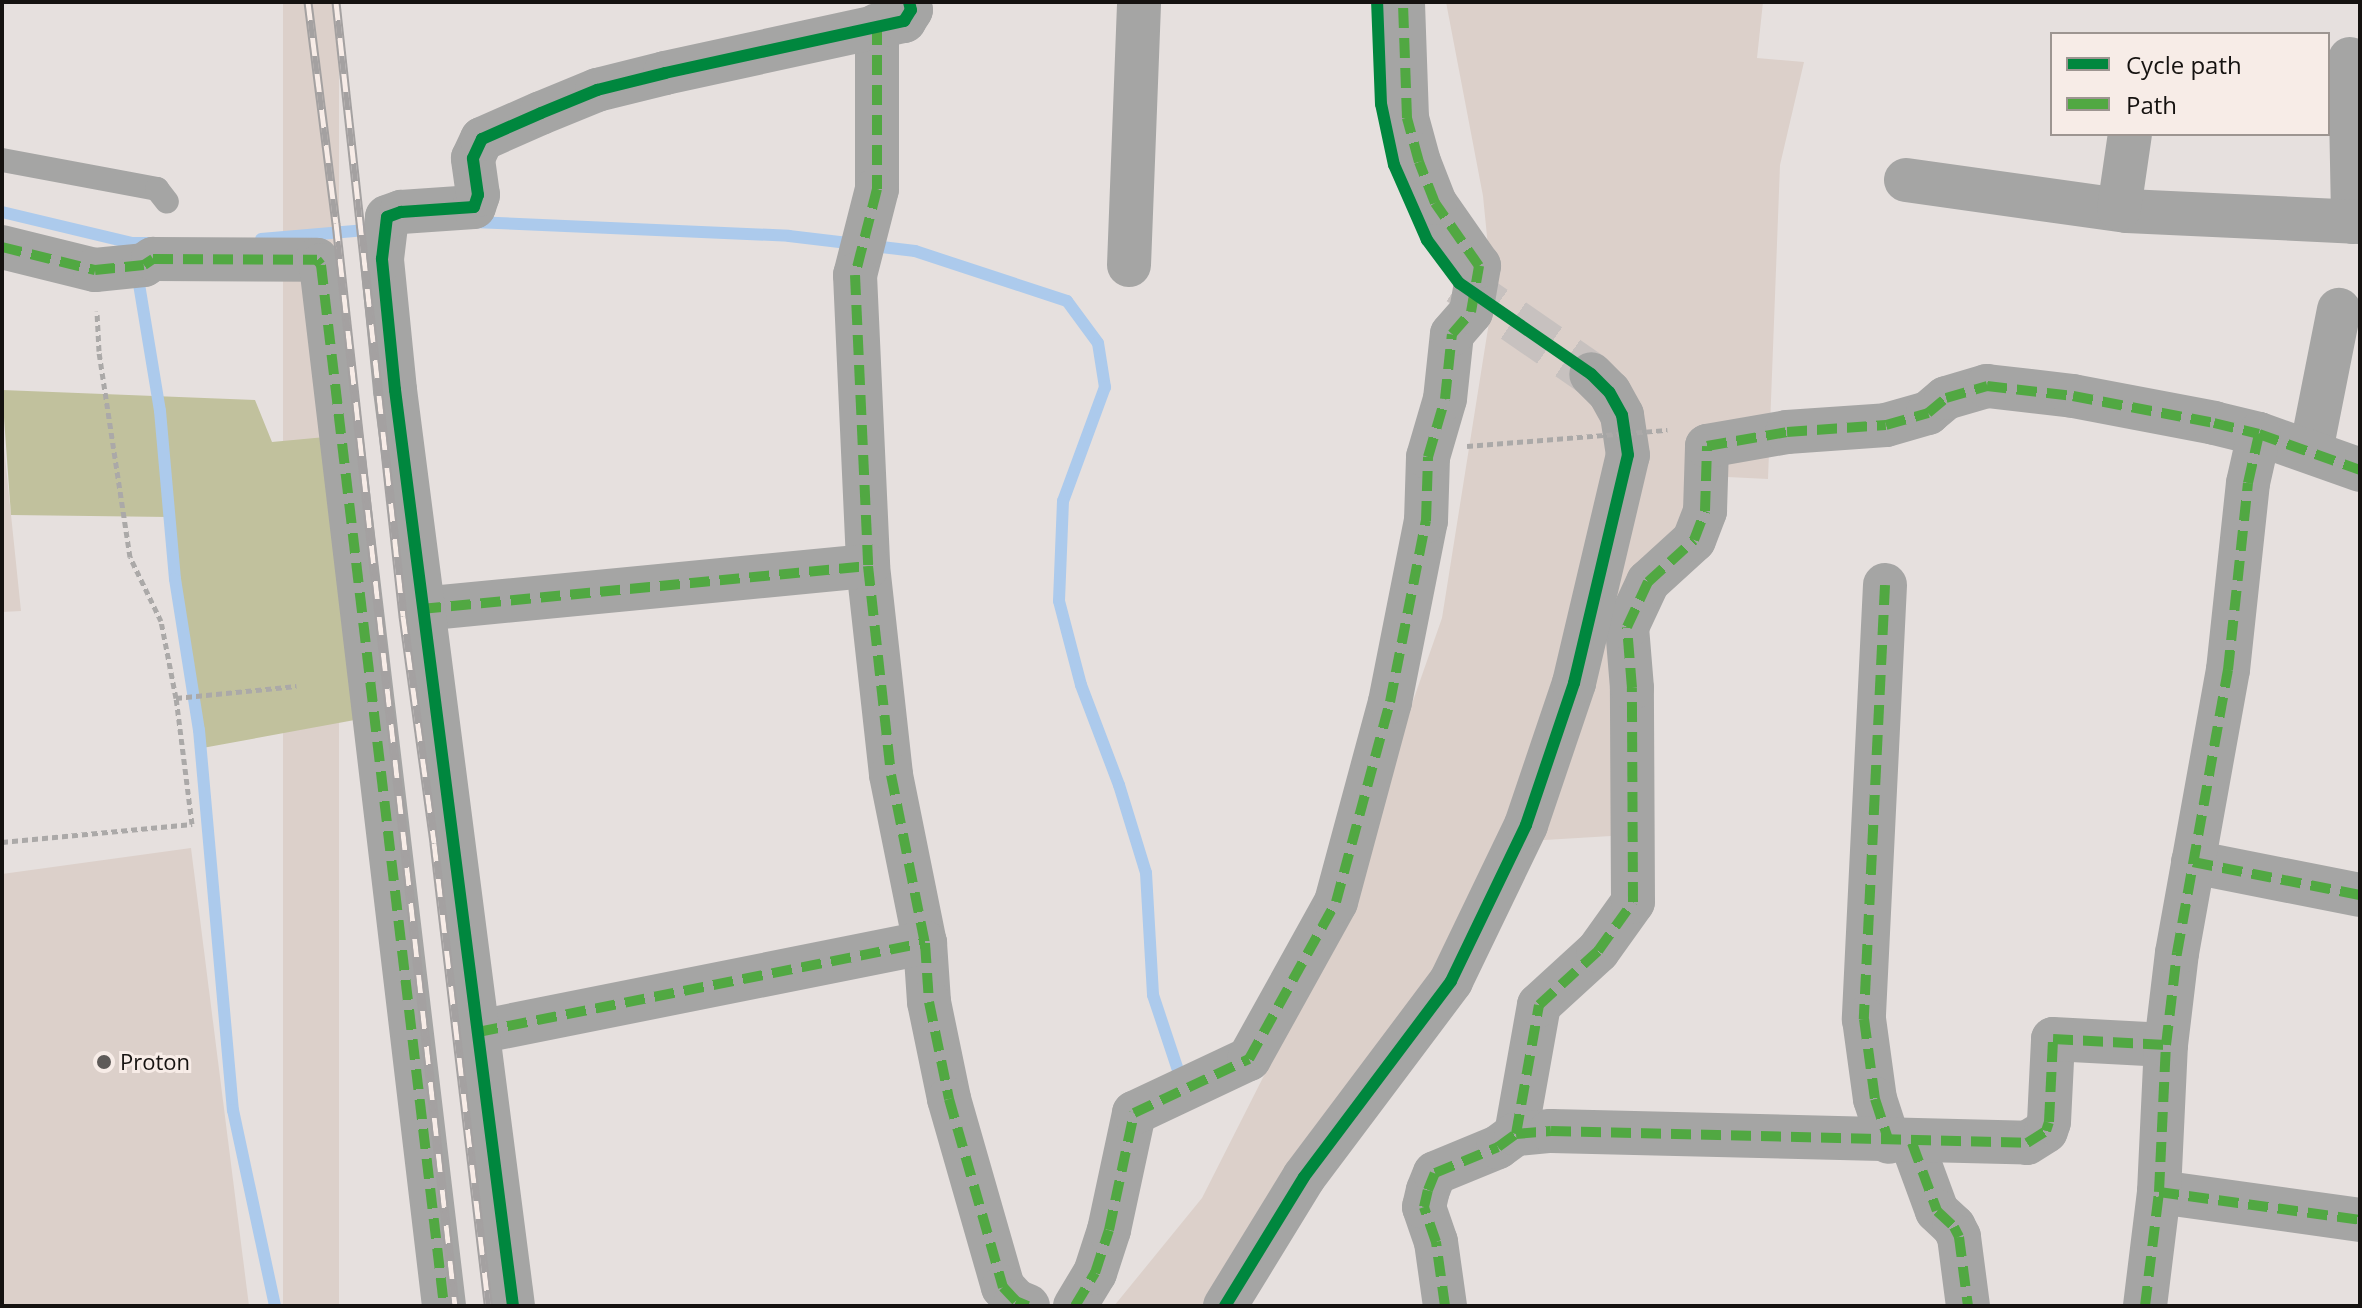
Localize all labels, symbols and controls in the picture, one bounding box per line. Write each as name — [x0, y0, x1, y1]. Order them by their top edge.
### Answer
legend — [2050, 32, 2330, 136]
text: Cycle path — [2126, 48, 2242, 81]
text: Path — [2126, 88, 2177, 121]
place label: Proton — [120, 1049, 190, 1075]
marker: Proton — [95, 1053, 113, 1071]

